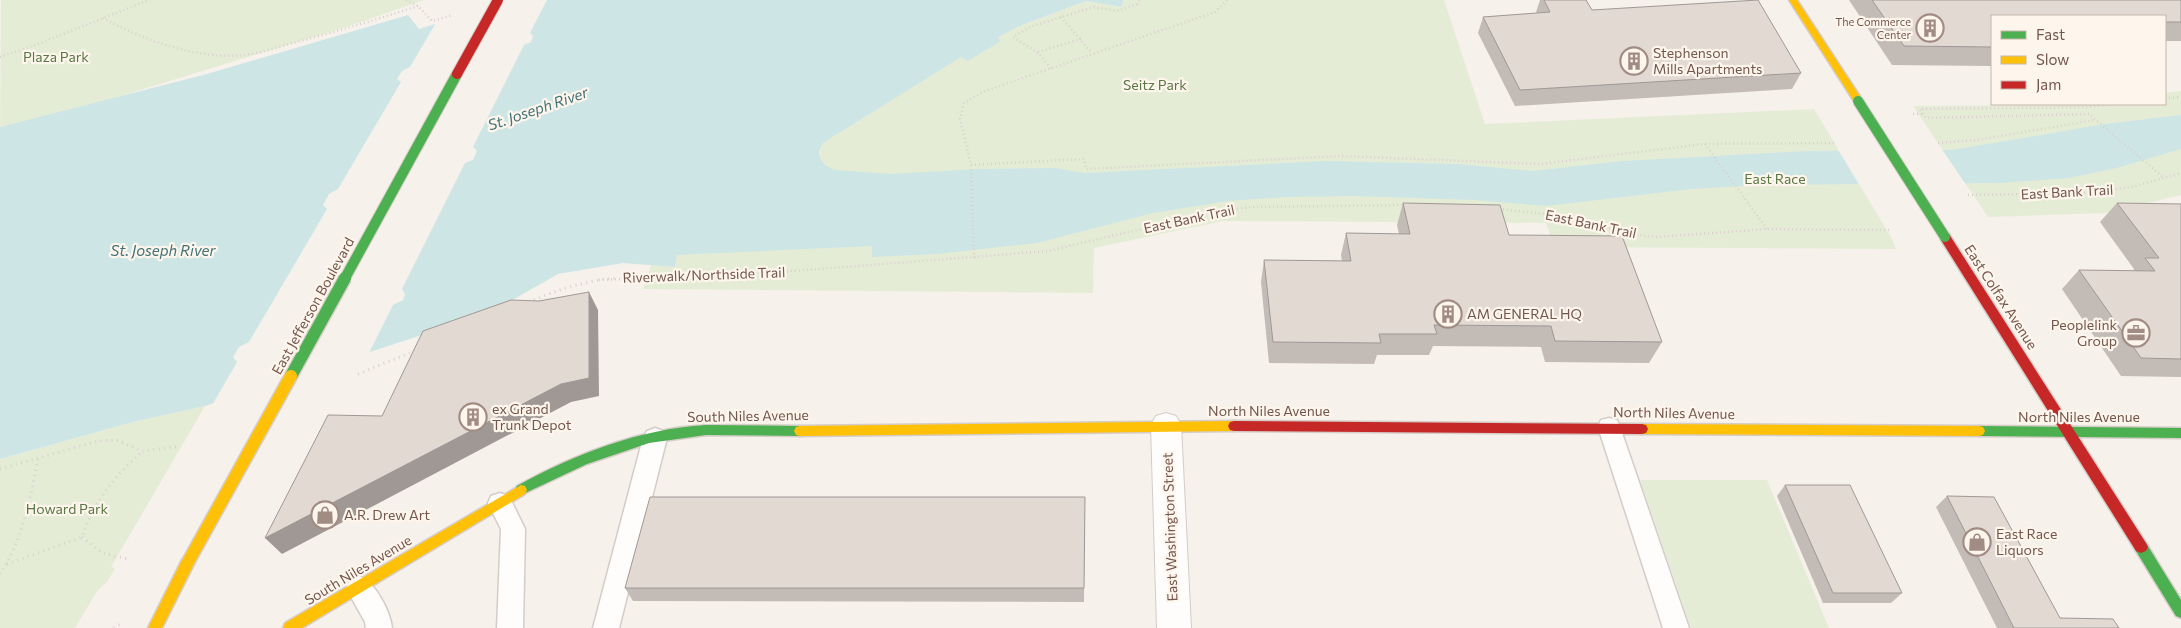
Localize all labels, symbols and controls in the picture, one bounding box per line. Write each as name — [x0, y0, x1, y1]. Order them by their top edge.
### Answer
building icon: The Commerce Center — [1915, 13, 1945, 43]
place label: The Commerce Center — [1835, 15, 1912, 41]
legend — [1991, 15, 2166, 105]
text: Fast — [2036, 25, 2065, 43]
place label: Stephenson Mills Apartments — [1653, 44, 1763, 77]
building icon: Stephenson Mills Apartments — [1619, 46, 1649, 76]
park label: Plaza Park — [23, 48, 89, 65]
text: Slow — [2036, 50, 2069, 68]
text: Jam — [2036, 75, 2061, 93]
park label: Seitz Park — [1123, 76, 1187, 93]
water label: St. Joseph River — [485, 82, 591, 134]
park label: East Race — [1744, 170, 1806, 187]
street label: East Bank Trail — [2020, 181, 2114, 202]
street label: East Bank Trail — [1142, 201, 1236, 236]
street label: East Bank Trail — [1544, 206, 1638, 241]
street label: East Jefferson Boulevard — [268, 234, 357, 377]
water label: St. Joseph River — [111, 241, 216, 259]
street label: East Colfax Avenue — [1961, 241, 2042, 352]
street label: Riverwalk/Northside Trail — [622, 263, 786, 286]
building icon: AM GENERAL HQ — [1433, 299, 1463, 329]
place label: AM GENERAL HQ — [1467, 305, 1582, 322]
place label: Peoplelink Group — [2051, 316, 2117, 349]
office icon: Peoplelink Group — [2121, 318, 2151, 348]
place label: ex Grand Trunk Depot — [492, 400, 572, 433]
building icon: ex Grand Trunk Depot — [458, 402, 488, 432]
street label: North Niles Avenue — [1208, 402, 1330, 419]
street label: North Niles Avenue — [1613, 403, 1735, 422]
street label: South Niles Avenue — [687, 406, 809, 425]
street label: North Niles Avenue — [2018, 408, 2140, 425]
street label: East Washington Street — [1158, 452, 1181, 602]
park label: Howard Park — [26, 500, 109, 517]
shop icon: A.R. Drew Art — [310, 500, 340, 530]
place label: A.R. Drew Art — [344, 506, 430, 523]
place label: East Race Liquors — [1996, 525, 2057, 558]
shop icon: East Race Liquors — [1962, 527, 1992, 557]
street label: South Niles Avenue — [301, 531, 414, 608]

